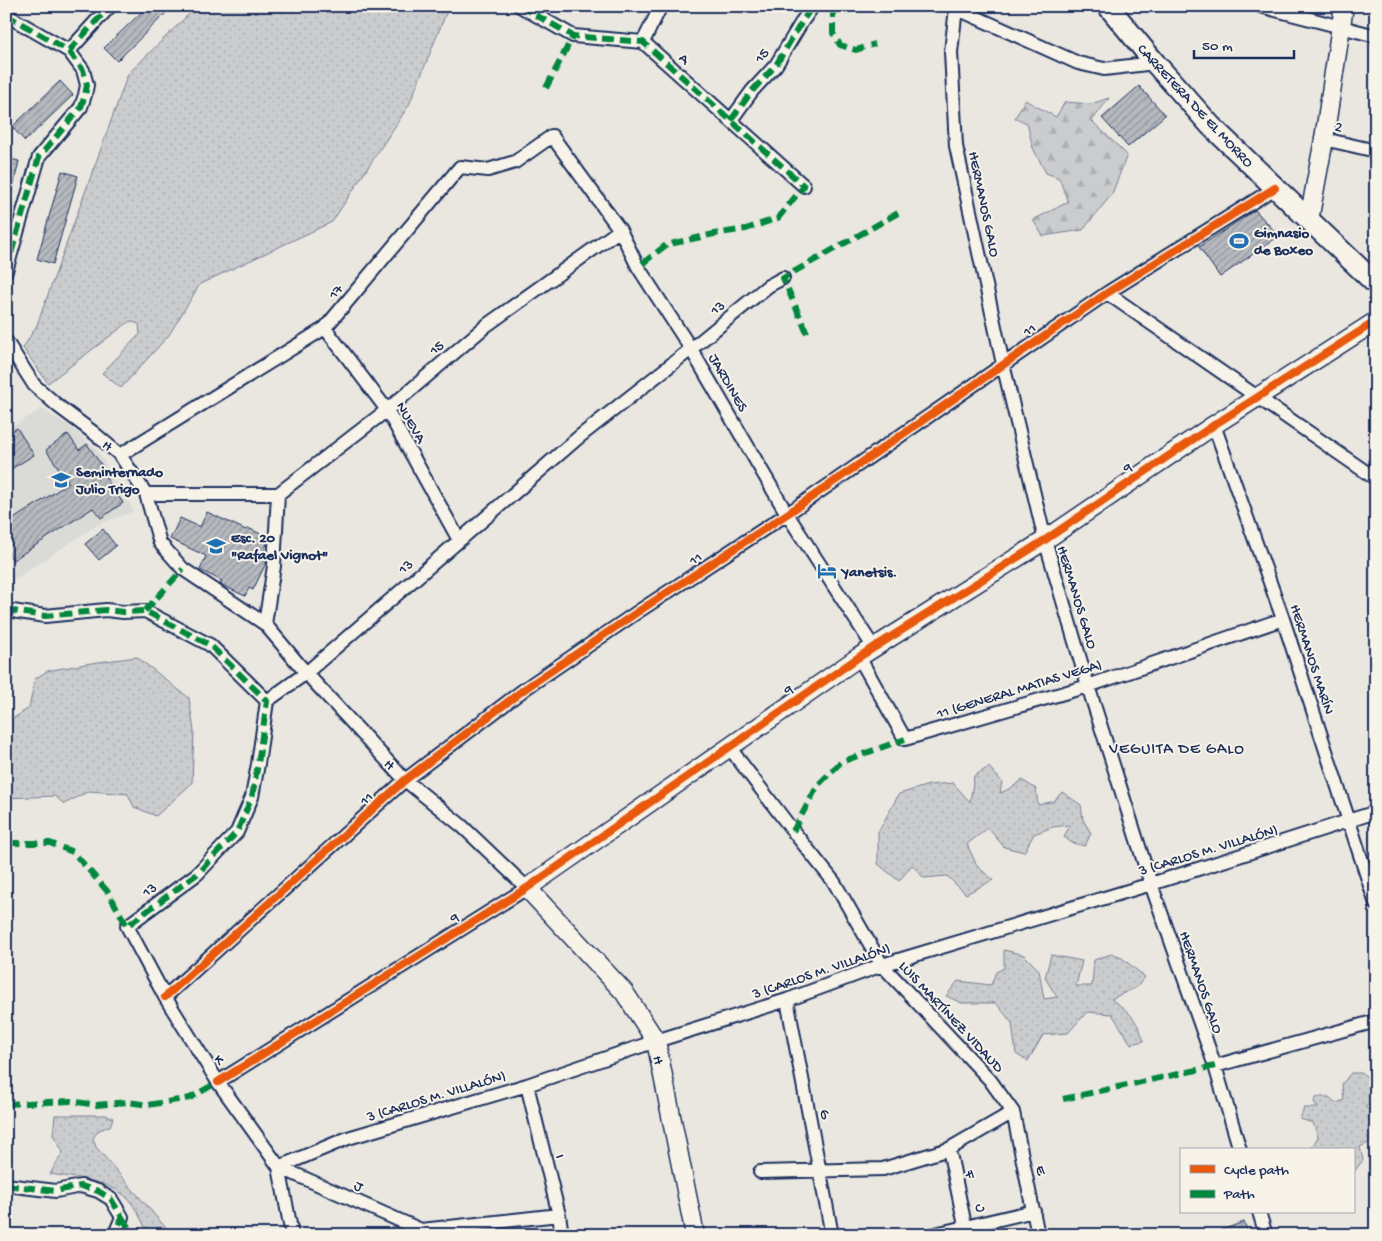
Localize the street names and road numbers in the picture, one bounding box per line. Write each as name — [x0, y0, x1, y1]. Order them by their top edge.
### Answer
street label: CARRETERA DE EL MORRO — [1132, 41, 1257, 172]
street label: 15 — [751, 45, 774, 68]
street label: A — [674, 50, 694, 70]
street label: 2 — [1333, 118, 1344, 138]
street label: HERMANOS GALO — [963, 150, 1003, 259]
street label: 17 — [325, 280, 349, 304]
street label: 13 — [706, 297, 729, 321]
street label: 11 — [1019, 320, 1040, 342]
street label: 15 — [425, 337, 448, 361]
street label: JARDINES — [703, 351, 751, 415]
street label: NUEVA — [391, 399, 430, 448]
street label: H — [98, 437, 116, 456]
street label: 9 — [1119, 459, 1137, 479]
street label: HERMANOS GALO — [1052, 544, 1100, 651]
street label: 11 — [685, 549, 706, 571]
street label: 13 — [394, 556, 418, 579]
street label: HERMANOS MARÍN — [1285, 602, 1337, 717]
street label: 11 (GENERAL MATIAS VEGA) — [934, 656, 1104, 724]
street label: 9 — [780, 681, 798, 701]
street label: H — [379, 756, 398, 775]
street label: 11 — [356, 789, 378, 811]
street label: 3 (CARLOS M. VILLALÓN) — [1136, 821, 1280, 881]
street label: 13 — [138, 879, 161, 903]
street label: 9 — [446, 909, 463, 929]
street label: HERMANOS GALO — [1174, 929, 1226, 1036]
street label: 3 (CARLOS M. VILLALÓN) — [749, 940, 893, 1004]
street label: LUIS MARTÍNEZ VIDAUD — [894, 958, 1007, 1077]
street label: K — [208, 1052, 229, 1070]
street label: H — [647, 1054, 667, 1067]
street label: 3 (CARLOS M. VILLALÓN) — [364, 1067, 508, 1127]
street label: G — [814, 1108, 834, 1121]
street label: I — [550, 1153, 568, 1160]
street label: E — [1030, 1164, 1050, 1177]
street label: F — [959, 1168, 979, 1181]
street label: J — [351, 1177, 366, 1197]
street label: C — [973, 1199, 986, 1219]

